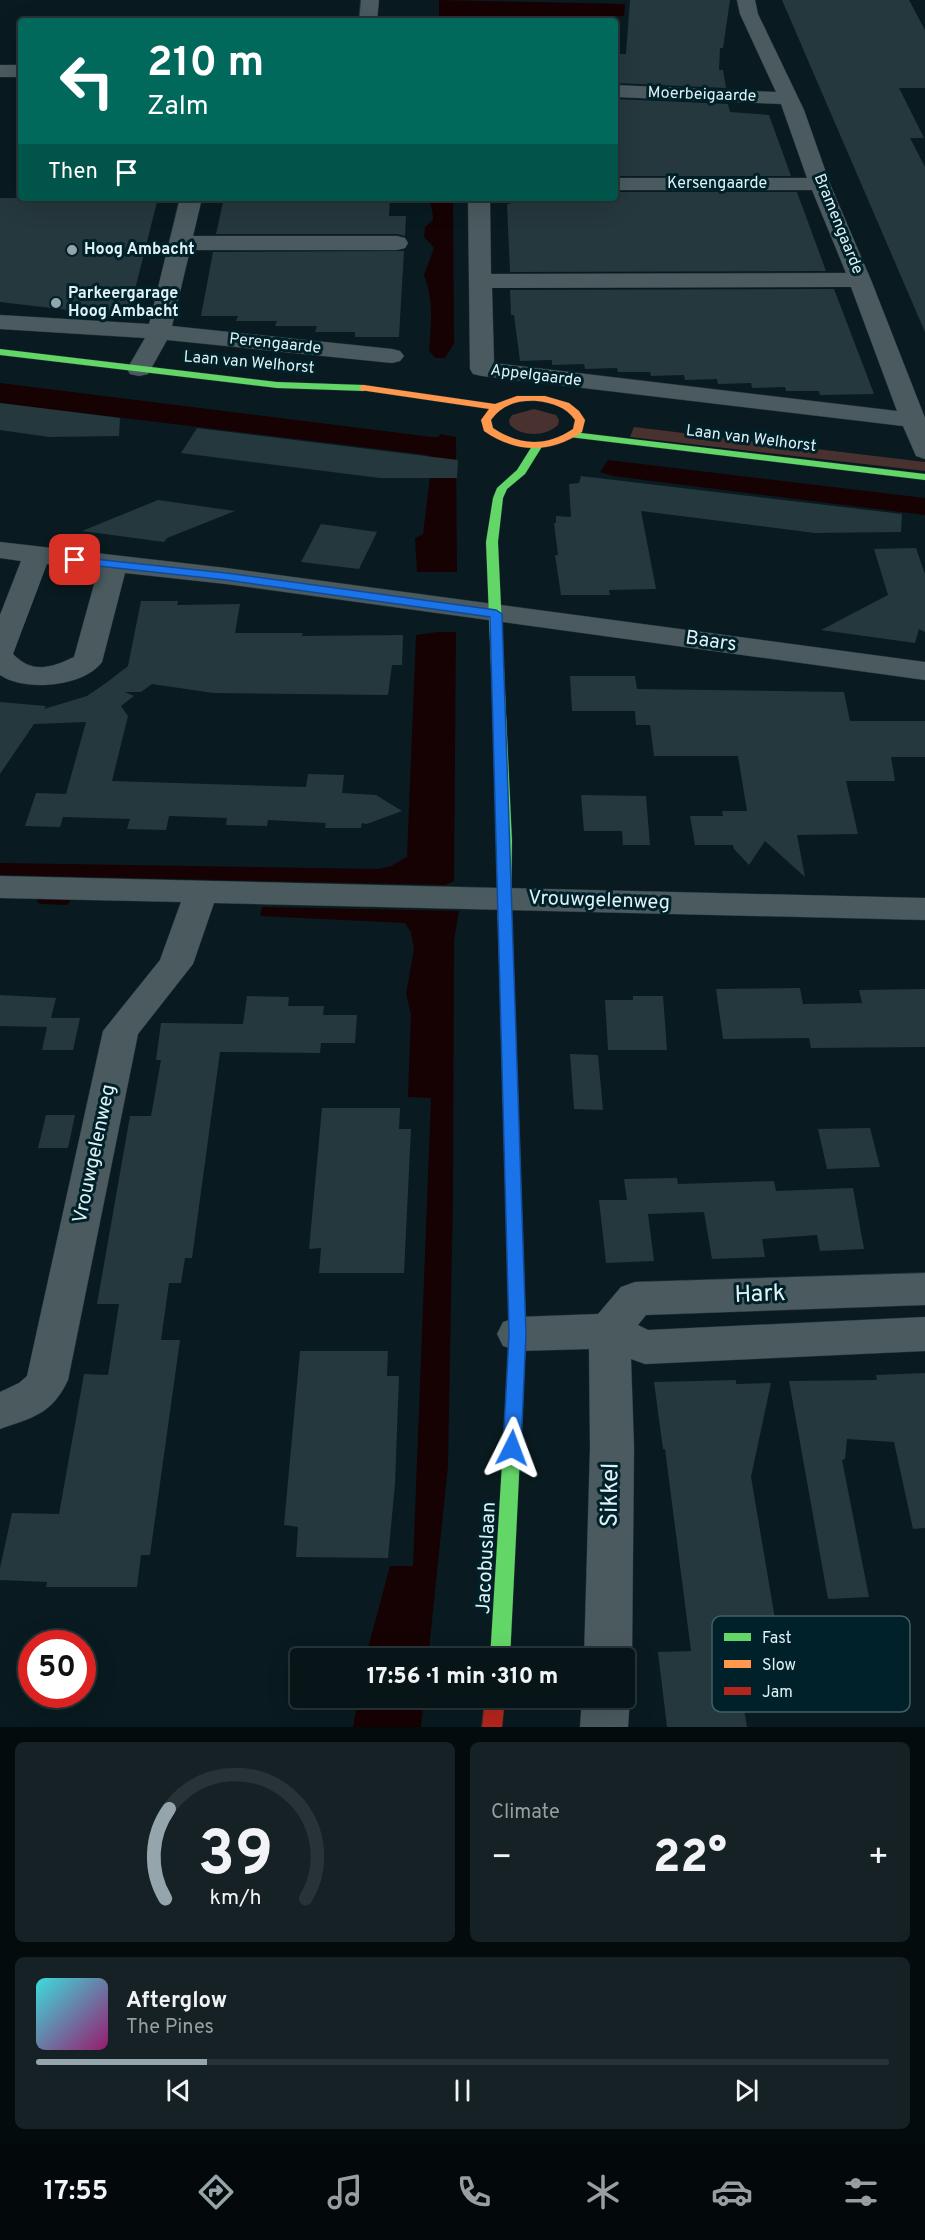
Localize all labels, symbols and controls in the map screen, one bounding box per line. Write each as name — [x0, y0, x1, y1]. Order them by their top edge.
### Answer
text: 210 m — [147, 38, 264, 91]
icon: left — [48, 42, 126, 120]
street label: Moerbeigaarde — [647, 83, 757, 107]
text: Zalm — [147, 90, 209, 124]
icon: arrive — [110, 156, 143, 189]
text: Then — [48, 159, 98, 186]
street label: Bramengaarde — [809, 171, 867, 277]
street label: Kersengaarde — [667, 174, 767, 194]
place label: Hoog Ambacht — [84, 240, 194, 260]
marker: Hoog Ambacht — [65, 243, 79, 257]
place label: Parkeergarage Hoog Ambacht — [68, 284, 178, 322]
marker: Parkeergarage Hoog Ambacht — [49, 296, 63, 310]
street label: Perengaarde — [228, 329, 322, 359]
street label: Laan van Welhorst — [183, 347, 315, 379]
street label: Appelgaarde — [489, 360, 583, 392]
street label: Laan van Welhorst — [685, 421, 817, 457]
pin — [49, 534, 100, 585]
icon: arrive — [58, 543, 91, 576]
street label: Baars — [684, 626, 738, 658]
street label: Vrouwgelenweg — [528, 886, 670, 916]
street label: Vrouwgelenweg — [68, 1082, 122, 1226]
street label: Hark — [734, 1279, 786, 1311]
position arrow — [480, 1416, 544, 1480]
street label: Sikkel — [595, 1463, 627, 1527]
street label: Jacobuslaan — [471, 1501, 503, 1615]
legend — [712, 1616, 910, 1712]
text: Fast — [762, 1629, 792, 1649]
speed limit sign: 50 — [18, 1630, 96, 1708]
text: Slow — [762, 1656, 796, 1676]
text: 17:56 · 1 min · 310 m — [367, 1664, 558, 1691]
text: Jam — [762, 1683, 793, 1703]
text: Climate — [491, 1800, 560, 1826]
text: 39 — [197, 1818, 273, 1897]
text: 22° — [653, 1831, 727, 1888]
text: − — [491, 1838, 512, 1880]
text: + — [868, 1838, 889, 1880]
text: km/h — [209, 1885, 261, 1912]
text: Afterglow — [126, 1988, 227, 2015]
text: The Pines — [126, 2015, 214, 2041]
icon: previous — [162, 2074, 195, 2107]
icon: pause — [446, 2074, 479, 2107]
icon: next — [730, 2074, 763, 2107]
icon: directions — [195, 2171, 237, 2213]
icon: music — [324, 2171, 366, 2213]
icon: phone — [453, 2171, 495, 2213]
icon: climate — [582, 2171, 624, 2213]
icon: car — [711, 2171, 753, 2213]
icon: filters — [840, 2171, 882, 2213]
text: 17:55 — [43, 2175, 108, 2209]

